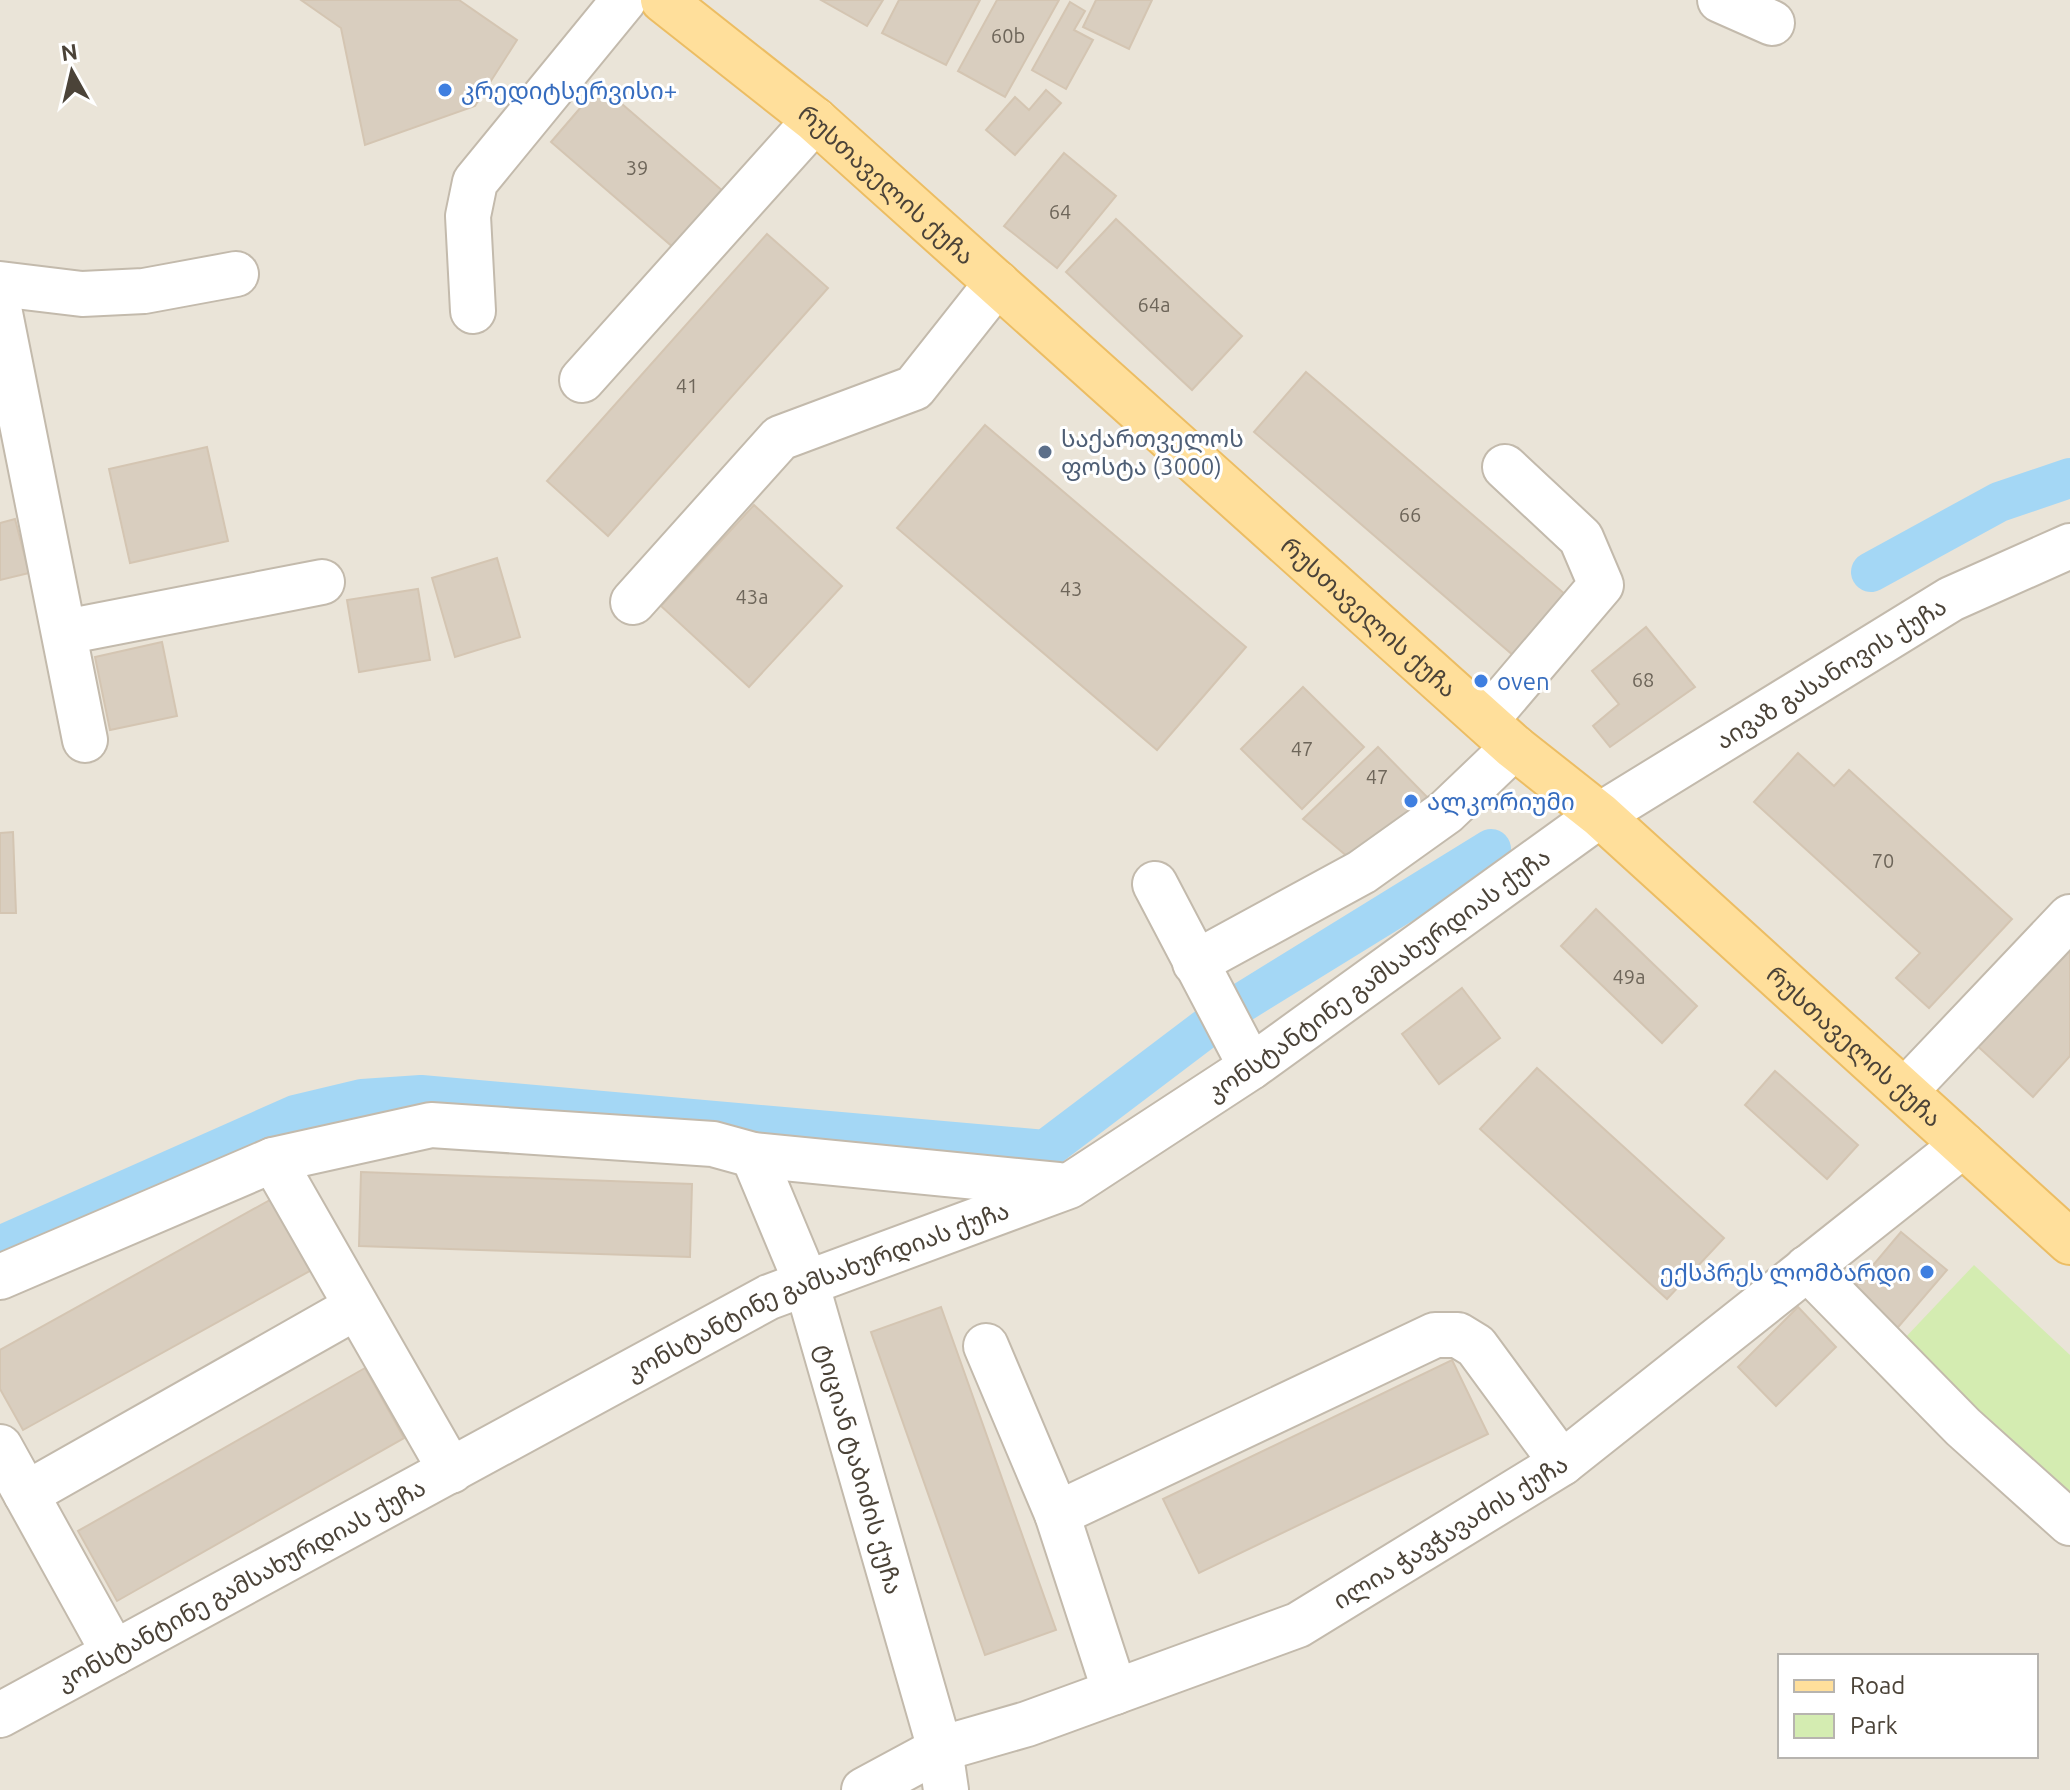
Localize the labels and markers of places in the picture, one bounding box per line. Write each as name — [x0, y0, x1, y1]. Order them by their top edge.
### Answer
place label: კრედიტსერვისი+ — [461, 77, 677, 105]
marker: კრედიტსერვისი+ — [436, 81, 454, 99]
place label: საქართველოს ფოსტა (3000) — [1061, 425, 1244, 481]
marker: საქართველოს ფოსტა (3000) — [1036, 443, 1054, 461]
place label: oven — [1497, 668, 1550, 695]
marker: oven — [1472, 672, 1490, 690]
place label: ალკორიუმი — [1427, 788, 1575, 816]
marker: ალკორიუმი — [1402, 792, 1420, 810]
place label: ექსპრეს ლომბარდი — [1660, 1259, 1911, 1287]
marker: ექსპრეს ლომბარდი — [1918, 1263, 1936, 1281]

